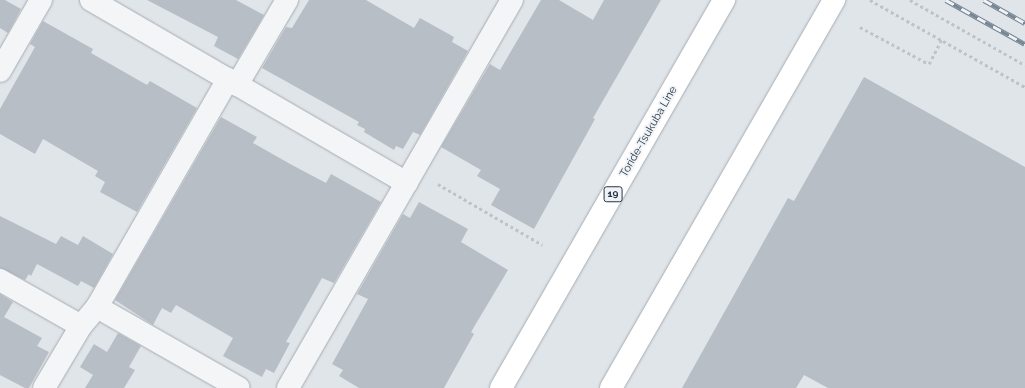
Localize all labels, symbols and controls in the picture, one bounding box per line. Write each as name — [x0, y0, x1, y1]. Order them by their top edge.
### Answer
street label: Toride-Tsukuba Line — [618, 84, 680, 180]
road number: 19 — [603, 186, 623, 202]

